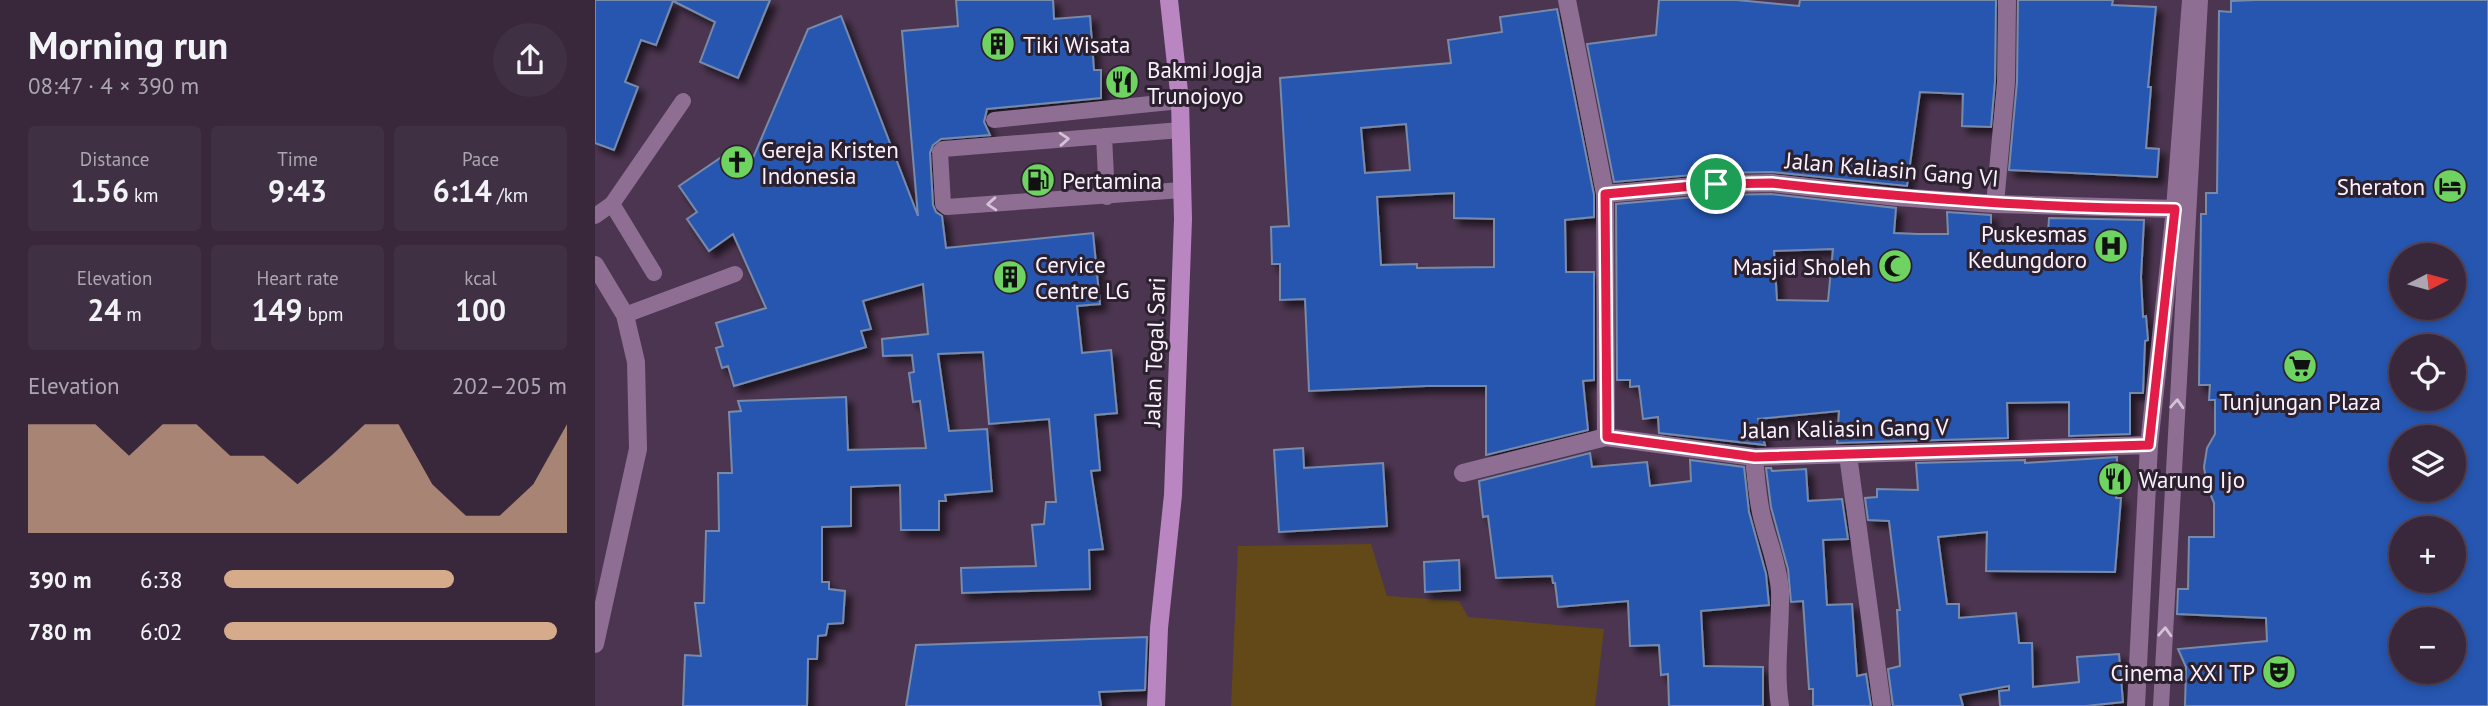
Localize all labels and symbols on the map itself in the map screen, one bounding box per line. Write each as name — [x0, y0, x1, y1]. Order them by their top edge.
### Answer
building icon: Tiki Wisata — [979, 25, 1017, 63]
place label: Tiki Wisata — [1023, 30, 1130, 59]
place label: Bakmi Jogja Trunojoyo — [1147, 55, 1263, 110]
restaurant icon: Bakmi Jogja Trunojoyo — [1103, 63, 1141, 101]
one-way arrow — [1058, 132, 1069, 147]
place label: Gereja Kristen Indonesia — [761, 135, 899, 190]
church icon: Gereja Kristen Indonesia — [718, 143, 756, 181]
street label: Jalan Kaliasin Gang VI — [1783, 145, 2000, 193]
pin — [1686, 154, 1746, 214]
fuel station icon: Pertamina — [1019, 161, 1057, 199]
place label: Pertamina — [1062, 166, 1162, 195]
hotel icon: Sheraton — [2431, 167, 2469, 205]
place label: Sheraton — [2337, 172, 2425, 201]
one-way arrow — [986, 197, 997, 212]
place label: Puskesmas Kedungdoro — [1968, 219, 2087, 274]
hospital icon: Puskesmas Kedungdoro — [2092, 227, 2130, 265]
north arrow — [2389, 243, 2466, 320]
mosque icon: Masjid Sholeh — [1876, 247, 1914, 285]
place label: Cervice Centre LG — [1035, 250, 1129, 305]
place label: Masjid Sholeh — [1733, 252, 1871, 281]
building icon: Cervice Centre LG — [991, 258, 1029, 296]
street label: Jalan Tegal Sari — [1137, 277, 1171, 428]
supermarket icon: Tunjungan Plaza — [2281, 347, 2319, 385]
place label: Tunjungan Plaza — [2219, 387, 2381, 416]
one-way arrow — [2170, 399, 2185, 410]
street label: Jalan Kaliasin Gang V — [1740, 412, 1950, 444]
restaurant icon: Warung Ijo — [2096, 460, 2134, 498]
place label: Warung Ijo — [2139, 465, 2245, 494]
one-way arrow — [2157, 626, 2172, 637]
theatre icon: Cinema XXI TP — [2260, 653, 2298, 691]
place label: Cinema XXI TP — [2110, 658, 2255, 687]

